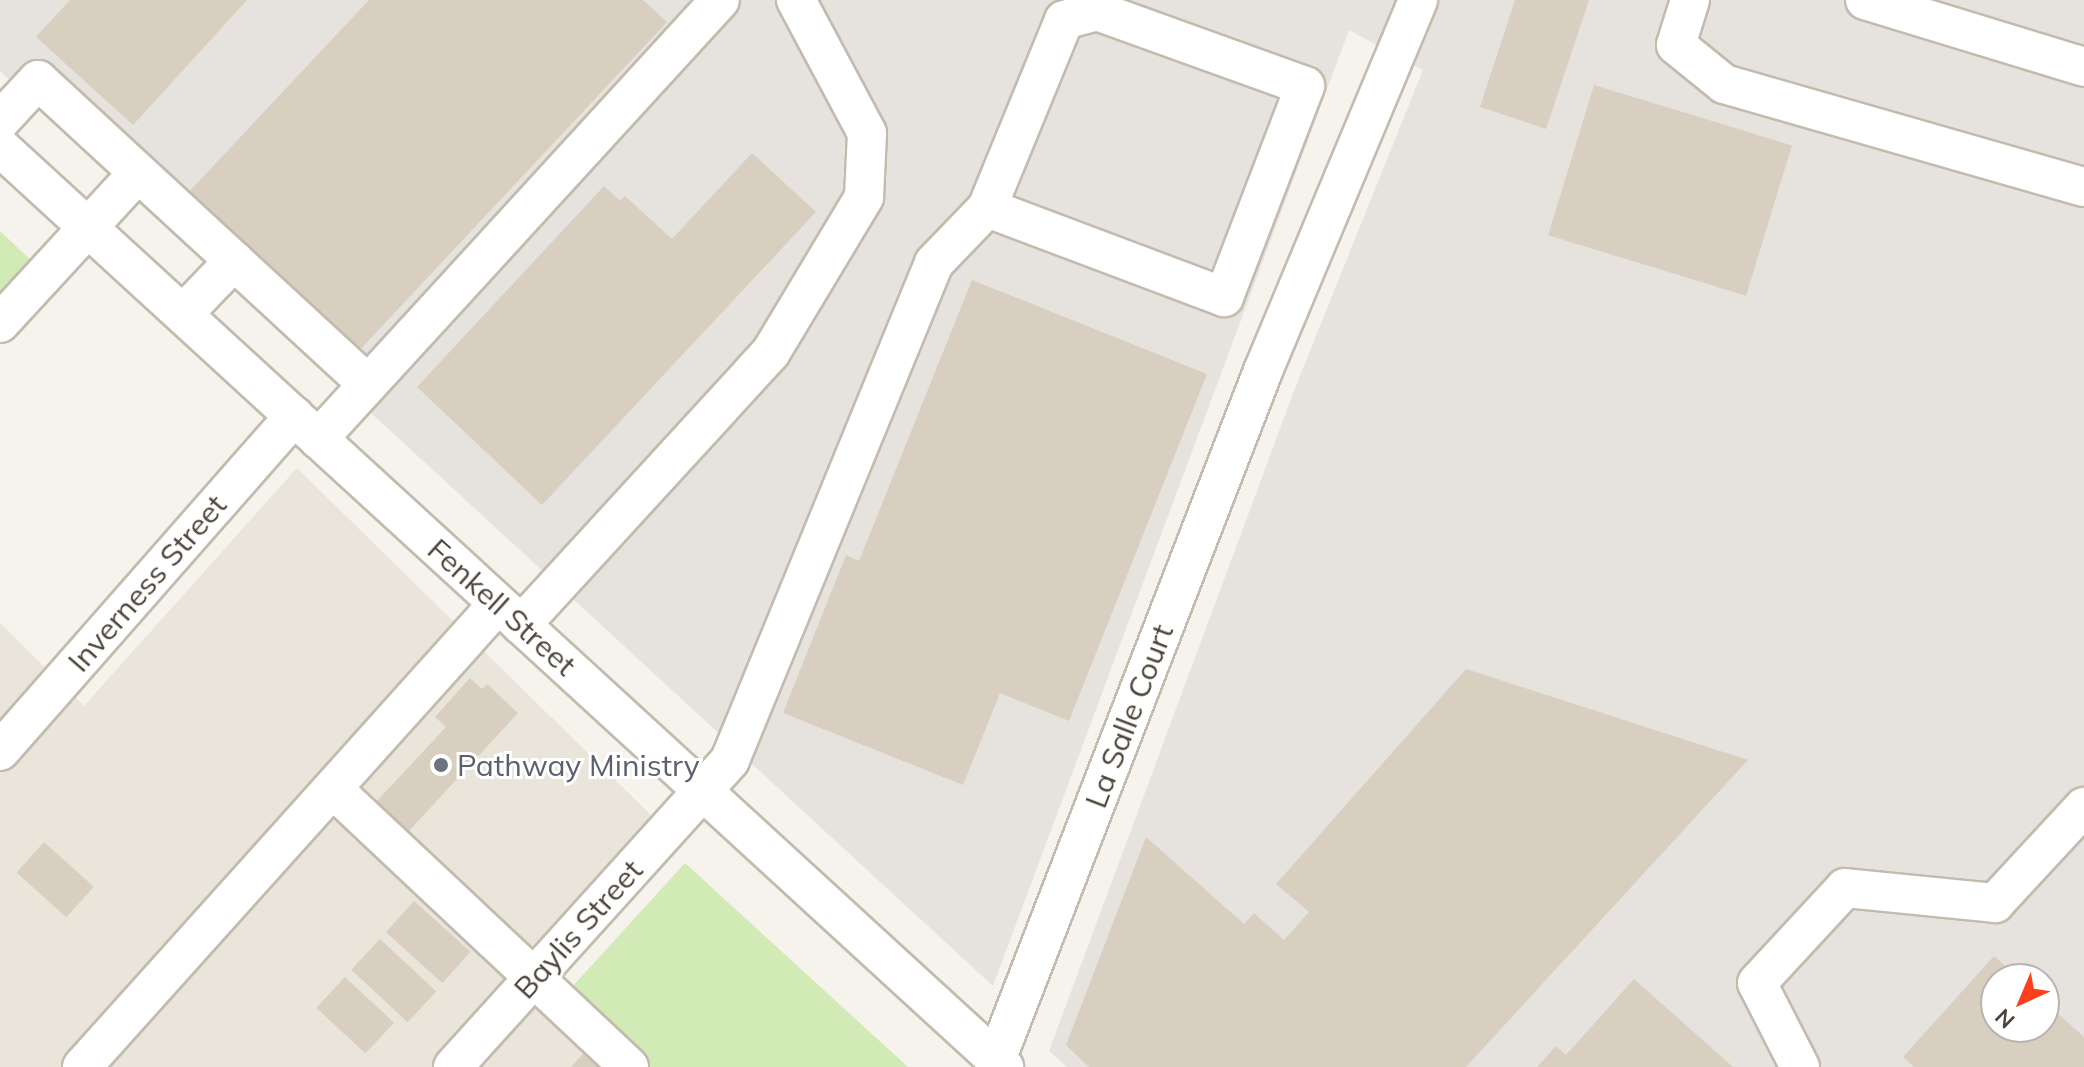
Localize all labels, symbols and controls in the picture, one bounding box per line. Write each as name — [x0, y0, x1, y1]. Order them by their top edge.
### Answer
street label: Inverness Street — [60, 487, 234, 679]
street label: Fenkell Street — [421, 531, 583, 683]
street label: La Salle Court — [1078, 619, 1180, 813]
place label: Pathway Ministry — [457, 747, 700, 783]
marker: Pathway Ministry — [432, 756, 450, 774]
street label: Baylis Street — [506, 852, 650, 1006]
north arrow — [1980, 963, 2060, 1043]
text: N — [1989, 1003, 2020, 1035]

